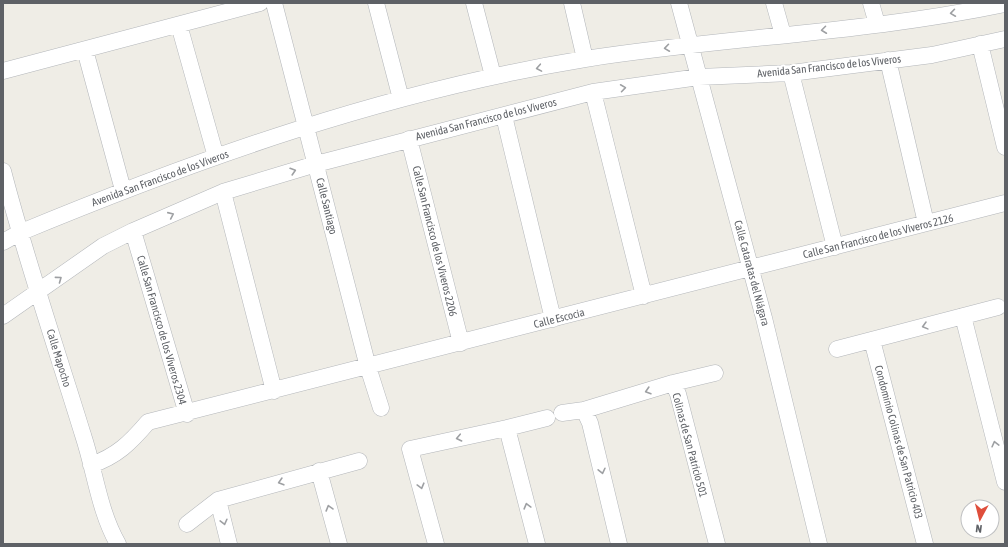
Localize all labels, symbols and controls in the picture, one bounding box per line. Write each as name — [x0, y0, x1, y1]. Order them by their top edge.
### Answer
one-way arrow — [950, 8, 956, 17]
one-way arrow — [821, 25, 827, 34]
one-way arrow — [664, 44, 670, 53]
street label: Avenida San Francisco de los Viveros — [756, 52, 902, 80]
one-way arrow — [535, 63, 542, 72]
one-way arrow — [619, 84, 626, 93]
street label: Avenida San Francisco de los Viveros — [414, 96, 558, 142]
street label: Avenida San Francisco de los Viveros — [90, 148, 230, 208]
street label: Calle San Francisco de los Viveros 2206 — [410, 165, 460, 317]
one-way arrow — [289, 167, 296, 176]
street label: Calle Santiago — [314, 176, 340, 236]
one-way arrow — [167, 211, 174, 219]
street label: Calle San Francisco de los Viveros 2126 — [802, 211, 954, 261]
street label: Calle Cataratas del Niágara — [732, 219, 772, 327]
street label: Calle San Francisco de los Viveros 2304 — [135, 254, 189, 406]
one-way arrow — [54, 277, 61, 284]
street label: Calle Escocia — [532, 306, 586, 330]
one-way arrow — [922, 321, 929, 330]
street label: Calle Mapocho — [45, 328, 73, 388]
street label: Condominio Colinas de San Patricio 403 — [873, 364, 925, 520]
one-way arrow — [644, 386, 651, 395]
street label: Colinas de San Patricio 501 — [670, 391, 710, 499]
one-way arrow — [456, 434, 462, 442]
one-way arrow — [992, 441, 1000, 447]
one-way arrow — [597, 467, 606, 474]
one-way arrow — [278, 477, 285, 486]
one-way arrow — [416, 483, 424, 490]
north arrow — [960, 499, 1000, 539]
one-way arrow — [523, 503, 532, 510]
one-way arrow — [325, 504, 334, 511]
one-way arrow — [219, 519, 227, 525]
text: N — [975, 523, 983, 535]

